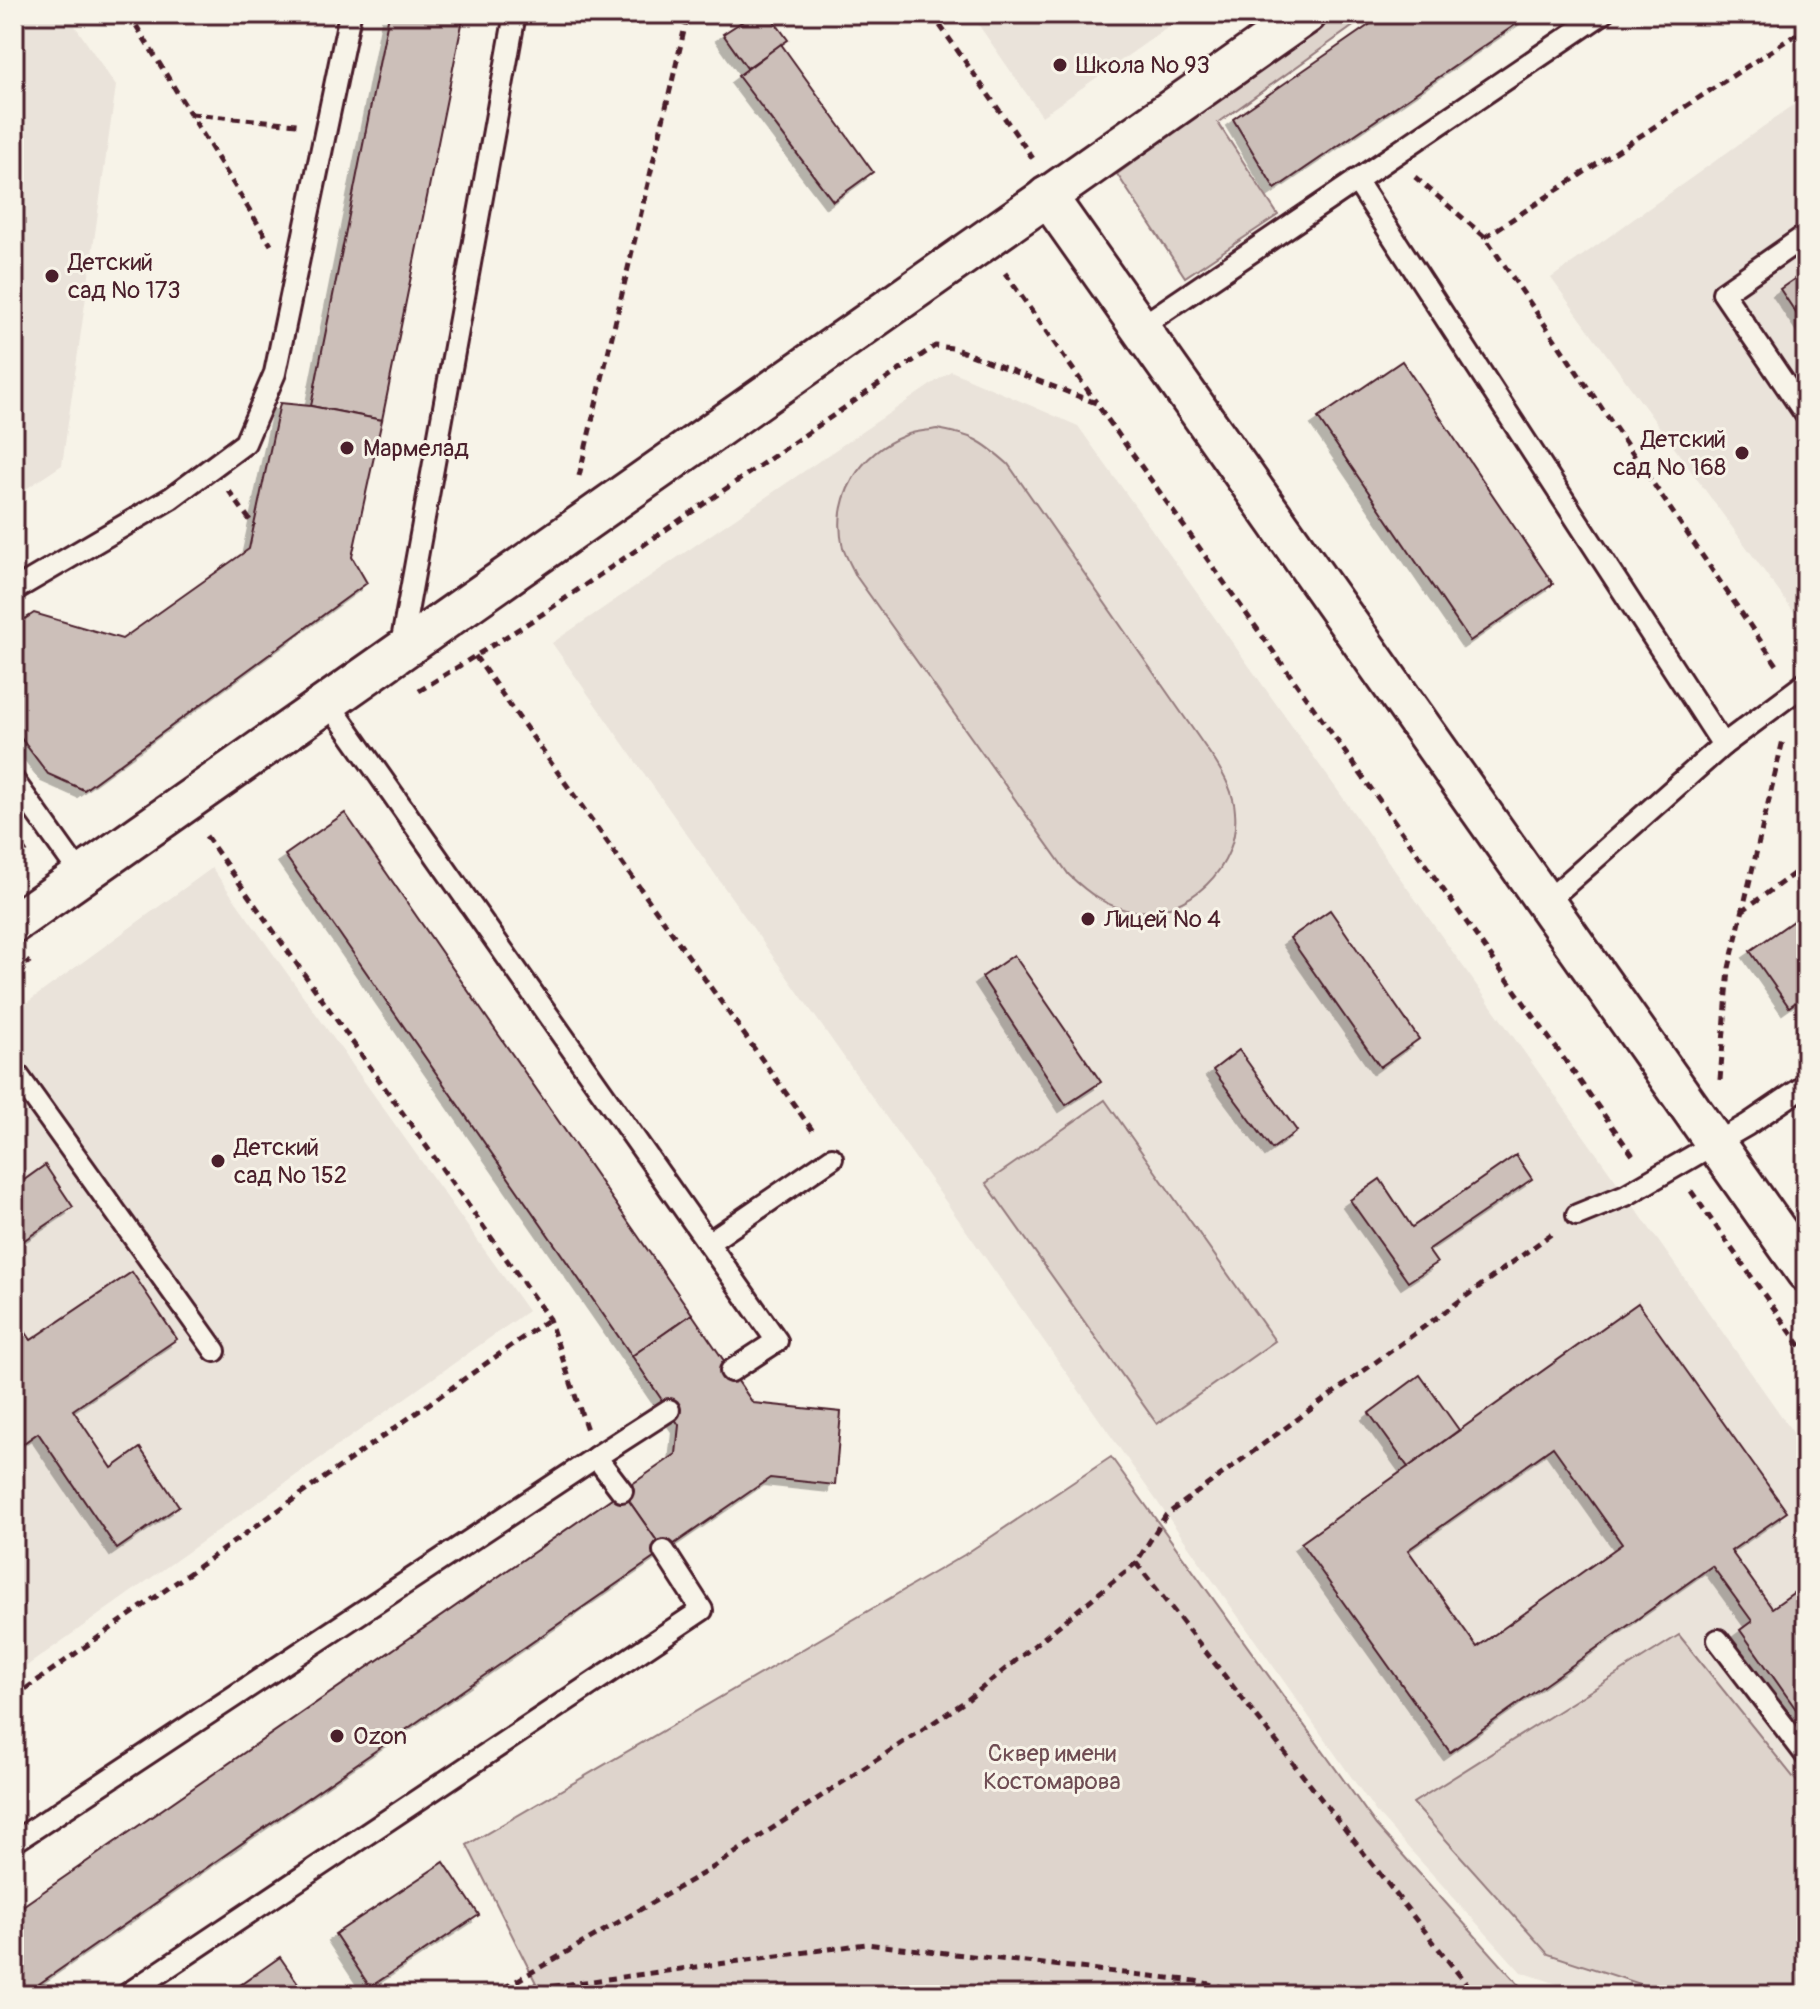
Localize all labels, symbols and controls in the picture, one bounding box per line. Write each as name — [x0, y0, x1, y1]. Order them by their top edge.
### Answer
place label: Школа № 93 — [1076, 51, 1210, 80]
marker: Школа № 93 — [1051, 56, 1069, 74]
place label: Детский сад № 173 — [67, 248, 181, 305]
marker: Детский сад № 173 — [43, 267, 61, 285]
place label: Детский сад № 168 — [1613, 425, 1726, 482]
place label: Мармелад — [363, 434, 469, 463]
marker: Мармелад — [338, 439, 356, 457]
marker: Детский сад № 168 — [1733, 444, 1751, 462]
place label: Лицей № 4 — [1103, 905, 1221, 934]
marker: Лицей № 4 — [1079, 910, 1097, 928]
place label: Детский сад № 152 — [233, 1133, 347, 1190]
marker: Детский сад № 152 — [209, 1152, 227, 1170]
place label: Ozon — [353, 1722, 407, 1751]
marker: Ozon — [328, 1727, 346, 1745]
park label: Сквер имени Костомарова — [983, 1739, 1121, 1796]

